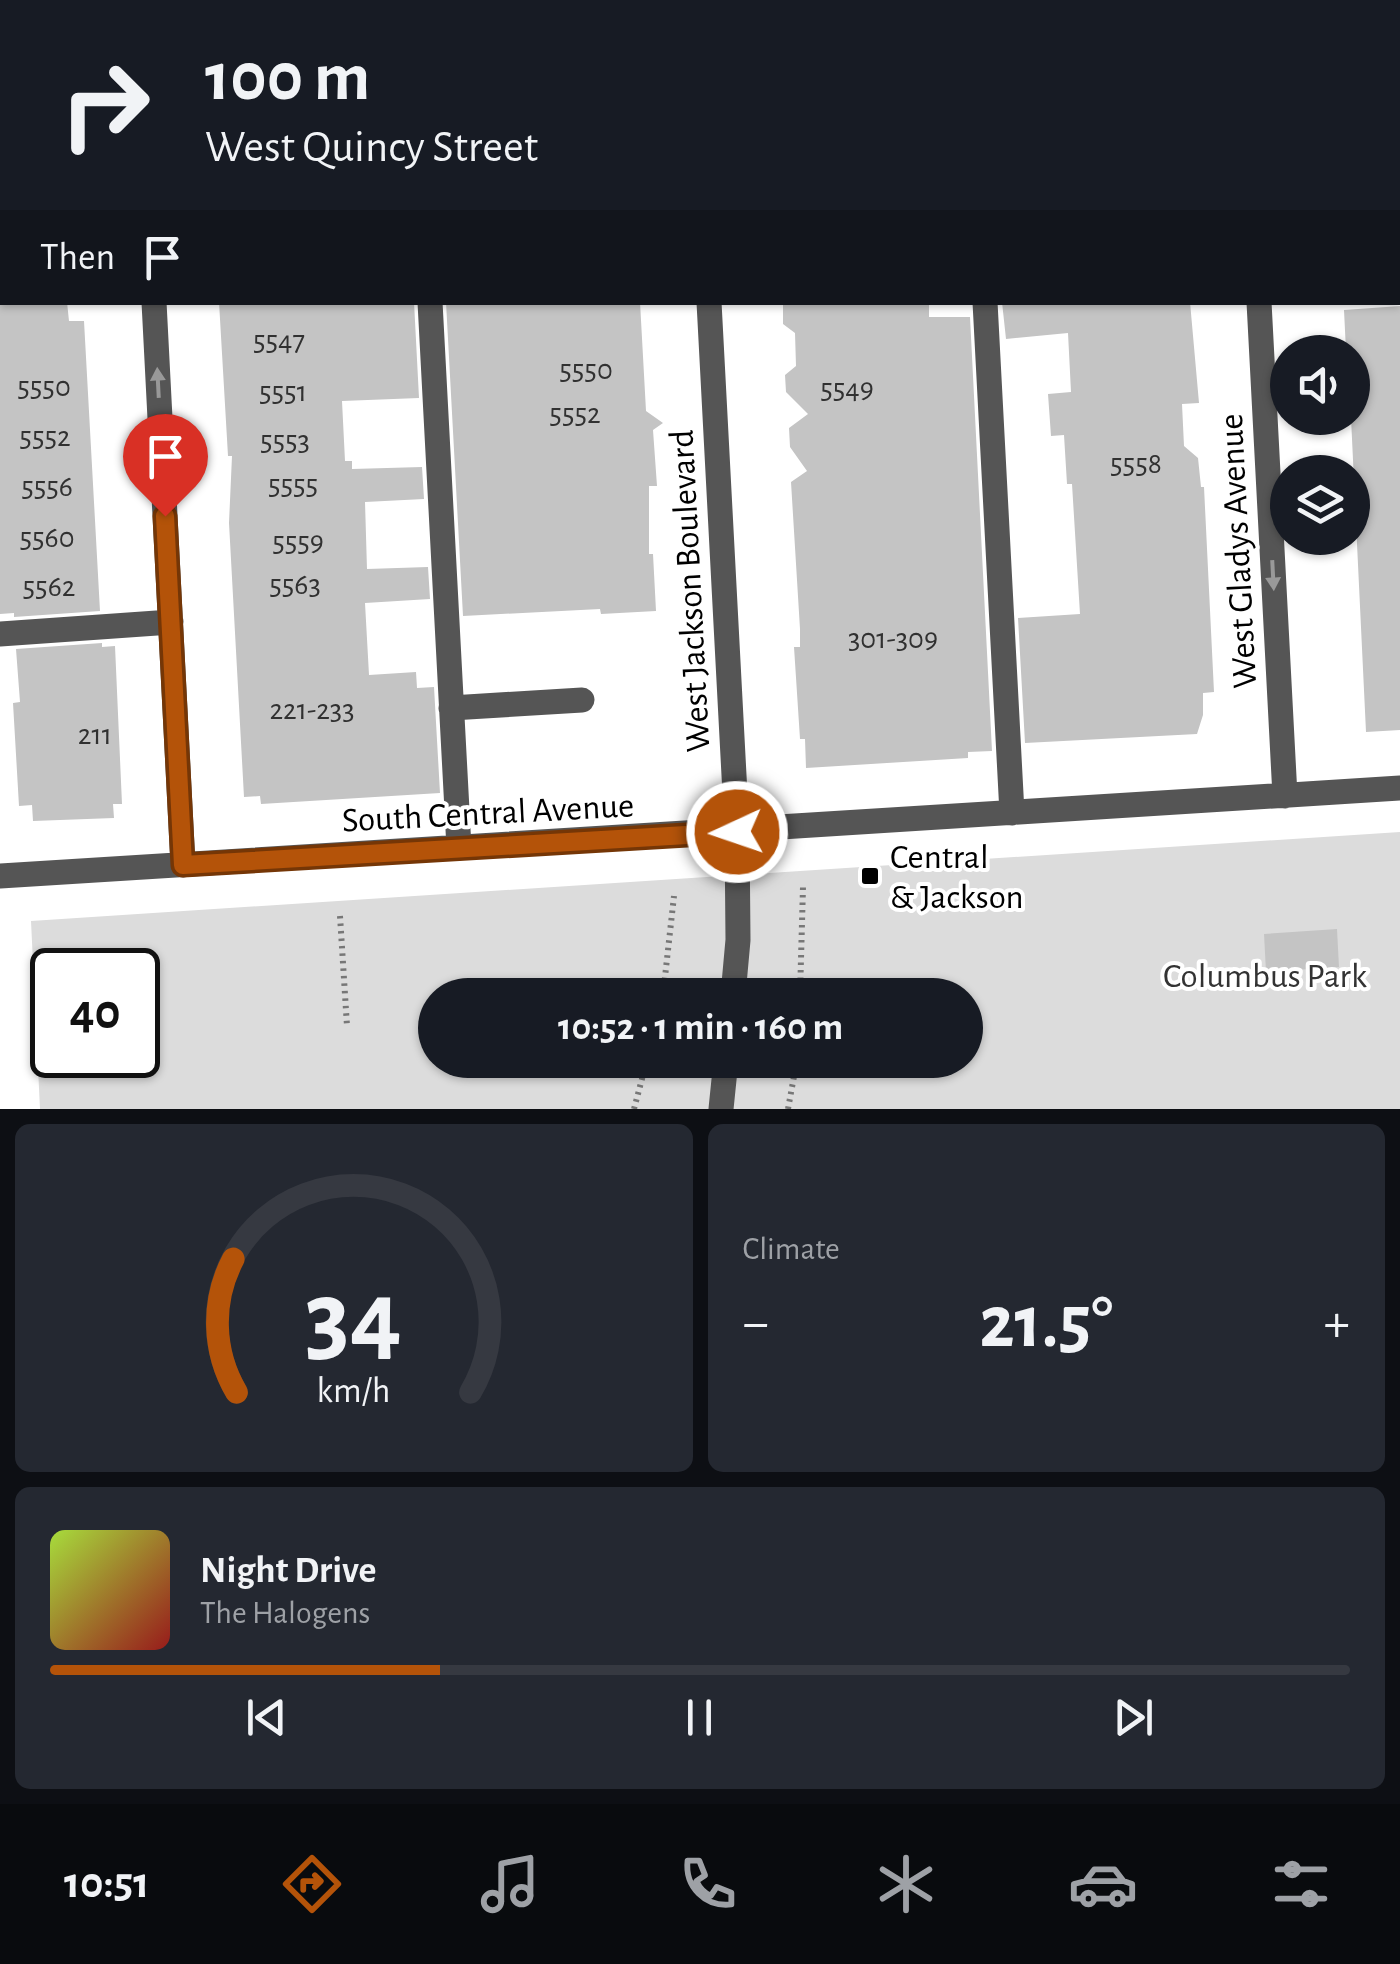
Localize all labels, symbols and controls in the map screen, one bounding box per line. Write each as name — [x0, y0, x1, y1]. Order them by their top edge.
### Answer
icon: right — [40, 40, 170, 170]
text: 100 m — [205, 43, 370, 113]
text: West Quincy Street — [205, 125, 538, 170]
icon: arrive — [135, 230, 190, 285]
text: Then — [40, 239, 115, 277]
house number: 5547 — [253, 326, 305, 356]
map controls — [1270, 335, 1370, 555]
button: sound — [1270, 335, 1370, 435]
house number: 5550 — [559, 355, 613, 385]
one-way arrow — [150, 367, 166, 399]
house number: 5550 — [17, 372, 71, 402]
house number: 5549 — [820, 374, 874, 404]
house number: 5551 — [259, 377, 307, 407]
house number: 5552 — [549, 399, 601, 429]
street label: West Gladys Avenue — [1214, 413, 1263, 689]
pin — [123, 414, 208, 517]
house number: 5552 — [19, 422, 71, 452]
house number: 5553 — [260, 426, 310, 456]
icon: arrive — [138, 429, 193, 484]
street label: West Jackson Boulevard — [665, 429, 716, 753]
house number: 5558 — [1110, 449, 1162, 479]
button: layers — [1270, 455, 1370, 555]
house number: 5555 — [268, 470, 318, 500]
house number: 5556 — [21, 472, 73, 502]
house number: 5560 — [19, 523, 75, 553]
house number: 5559 — [272, 527, 324, 557]
one-way arrow — [1265, 559, 1281, 591]
house number: 5563 — [269, 570, 321, 600]
house number: 5562 — [23, 572, 75, 602]
house number: 301-309 — [848, 624, 938, 654]
house number: 221-233 — [269, 695, 355, 725]
house number: 211 — [78, 720, 112, 750]
position arrow — [685, 780, 789, 884]
street label: South Central Avenue — [341, 788, 635, 839]
place label: Central & Jackson — [890, 840, 1024, 915]
marker: Central & Jackson — [859, 865, 881, 887]
speed limit sign: 40 — [30, 948, 160, 1078]
park label: Columbus Park — [1163, 959, 1367, 994]
text: 10:52 · 1 min · 160 m — [558, 1009, 843, 1047]
text: Climate — [743, 1233, 840, 1265]
text: 34 — [305, 1267, 402, 1371]
text: 21.5° — [979, 1286, 1113, 1361]
text: − — [743, 1296, 769, 1351]
text: + — [1324, 1296, 1350, 1351]
text: km/h — [317, 1373, 391, 1409]
text: Night Drive — [200, 1552, 376, 1590]
text: The Halogens — [200, 1597, 370, 1629]
icon: previous — [239, 1690, 294, 1745]
icon: pause — [672, 1690, 727, 1745]
icon: next — [1106, 1690, 1161, 1745]
icon: directions — [277, 1849, 347, 1919]
icon: music — [475, 1849, 545, 1919]
icon: phone — [673, 1849, 743, 1919]
icon: climate — [871, 1849, 941, 1919]
icon: car — [1068, 1849, 1138, 1919]
icon: filters — [1266, 1849, 1336, 1919]
text: 10:51 — [64, 1861, 149, 1906]

